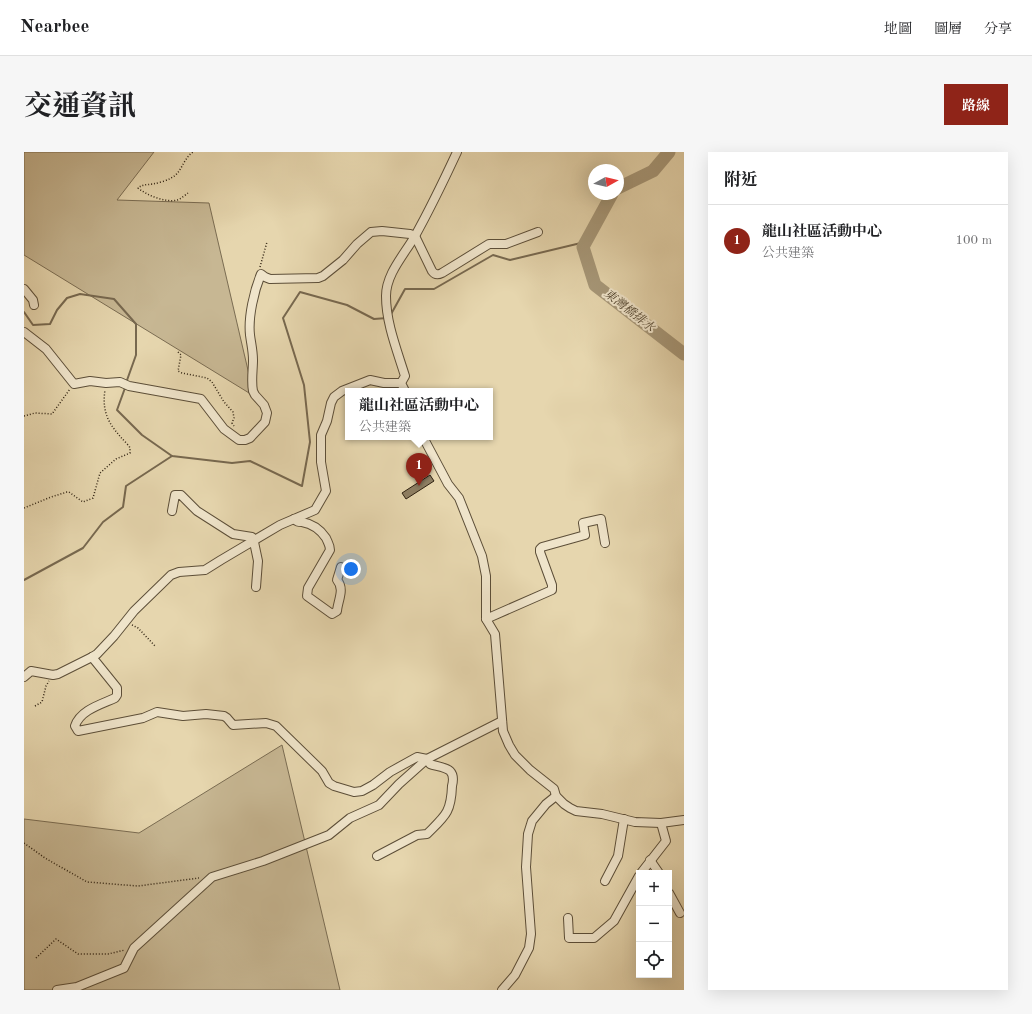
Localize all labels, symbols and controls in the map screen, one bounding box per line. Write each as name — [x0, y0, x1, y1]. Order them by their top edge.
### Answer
text: Nearbee — [20, 18, 89, 37]
text: 地圖 — [884, 22, 912, 36]
text: 圖層 — [934, 22, 962, 36]
text: 分享 — [984, 22, 1012, 36]
button: 路線 — [944, 84, 1008, 125]
text: 交通資訊 — [24, 94, 136, 122]
north arrow — [588, 164, 624, 200]
text: 附近 — [724, 172, 758, 189]
text: 龍山社區活動中心 — [762, 225, 882, 240]
text: 1 — [733, 234, 741, 247]
text: 100 m — [955, 234, 992, 247]
text: 公共建築 — [762, 247, 814, 260]
water label: 東灣橋排水 — [602, 286, 658, 335]
popup — [345, 388, 493, 440]
text: 龍山社區活動中心 — [359, 399, 479, 414]
text: 公共建築 — [359, 421, 411, 434]
pin: 1 — [406, 453, 432, 486]
your location — [341, 559, 361, 579]
map controls — [636, 870, 672, 978]
button: + — [636, 870, 672, 906]
button: − — [636, 906, 672, 942]
button: locate — [636, 942, 672, 978]

